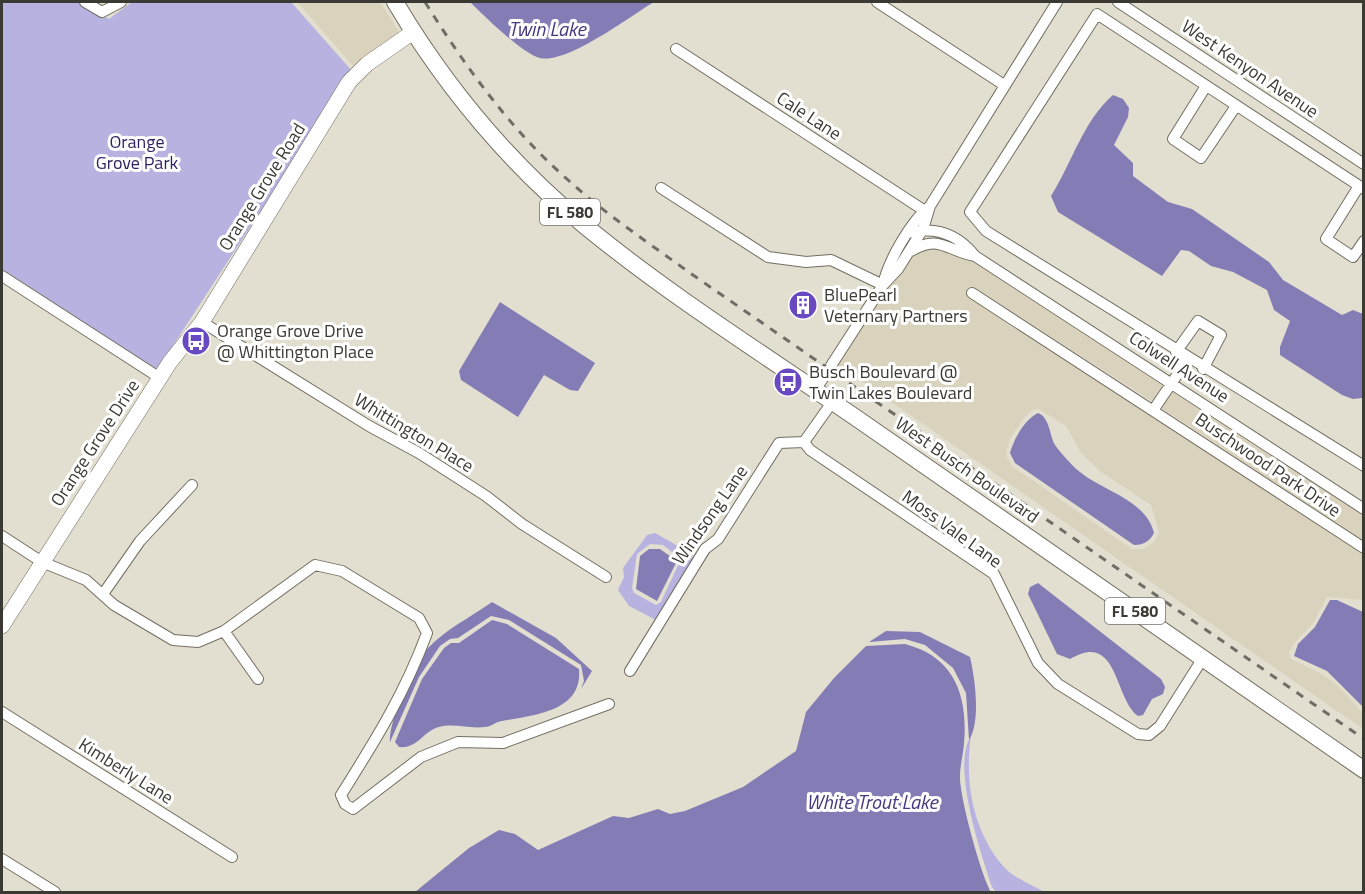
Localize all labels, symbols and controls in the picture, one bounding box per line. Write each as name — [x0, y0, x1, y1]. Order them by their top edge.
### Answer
water label: Twin Lake — [508, 13, 588, 44]
street label: West Kenyon Avenue — [1176, 13, 1324, 124]
street label: Cale Lane — [772, 85, 847, 147]
street label: Orange Grove Road — [211, 118, 312, 256]
park label: Orange Grove Park — [96, 128, 179, 176]
road number: FL 580 — [540, 199, 600, 225]
place label: BluePearl Veternary Partners — [824, 281, 968, 329]
building icon: BluePearl Veternary Partners — [787, 289, 819, 321]
place label: Orange Grove Drive @ Whittington Place — [217, 317, 374, 365]
street label: Colwell Avenue — [1124, 324, 1235, 409]
bus stop icon: Orange Grove Drive @ Whittington Place — [180, 325, 212, 357]
place label: Busch Boulevard @ Twin Lakes Boulevard — [809, 358, 972, 406]
bus stop icon: Busch Boulevard @ Twin Lakes Boulevard — [772, 366, 804, 398]
street label: Orange Grove Drive — [43, 374, 146, 512]
street label: Whittington Place — [349, 386, 479, 479]
street label: Buschwood Park Drive — [1190, 406, 1346, 523]
street label: West Busch Boulevard — [890, 410, 1045, 529]
street label: Windsong Lane — [665, 459, 754, 570]
street label: Moss Vale Lane — [897, 483, 1008, 574]
road number: FL 580 — [1105, 598, 1165, 624]
street label: Kimberly Lane — [74, 731, 179, 810]
water label: White Trout Lake — [806, 786, 940, 817]

